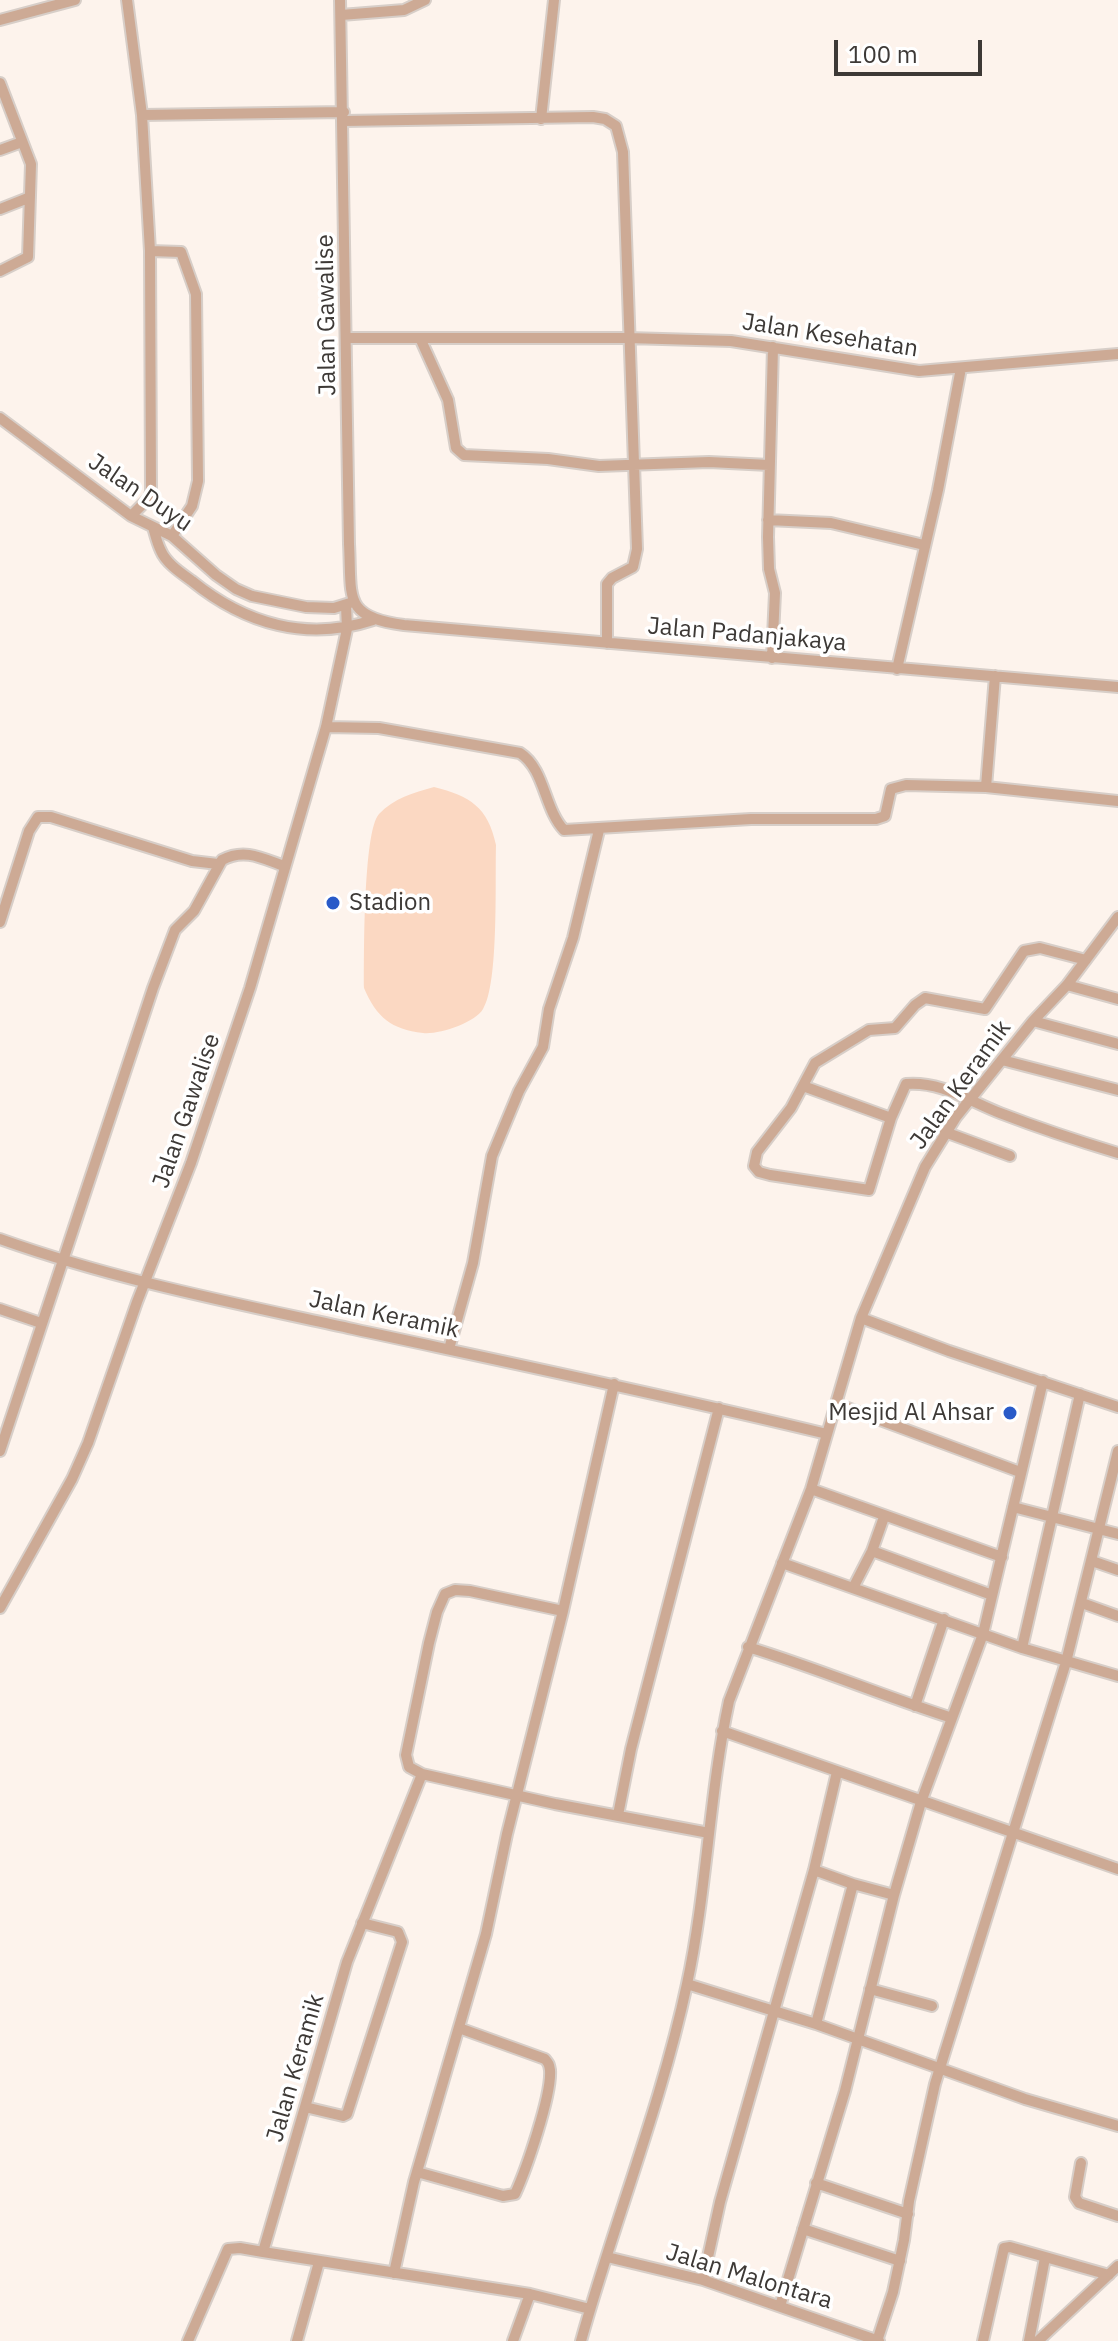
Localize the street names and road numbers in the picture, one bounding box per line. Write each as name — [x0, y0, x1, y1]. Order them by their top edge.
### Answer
street label: Jalan Gawalise — [311, 234, 343, 396]
street label: Jalan Kesehatan — [740, 308, 920, 364]
street label: Jalan Duyu — [83, 448, 197, 538]
street label: Jalan Padanjakaya — [646, 612, 848, 658]
street label: Jalan Keramik — [904, 1015, 1018, 1155]
street label: Jalan Gawalise — [147, 1030, 227, 1192]
street label: Jalan Keramik — [306, 1285, 462, 1345]
street label: Jalan Keramik — [261, 1991, 331, 2145]
street label: Jalan Malontara — [662, 2238, 836, 2316]

